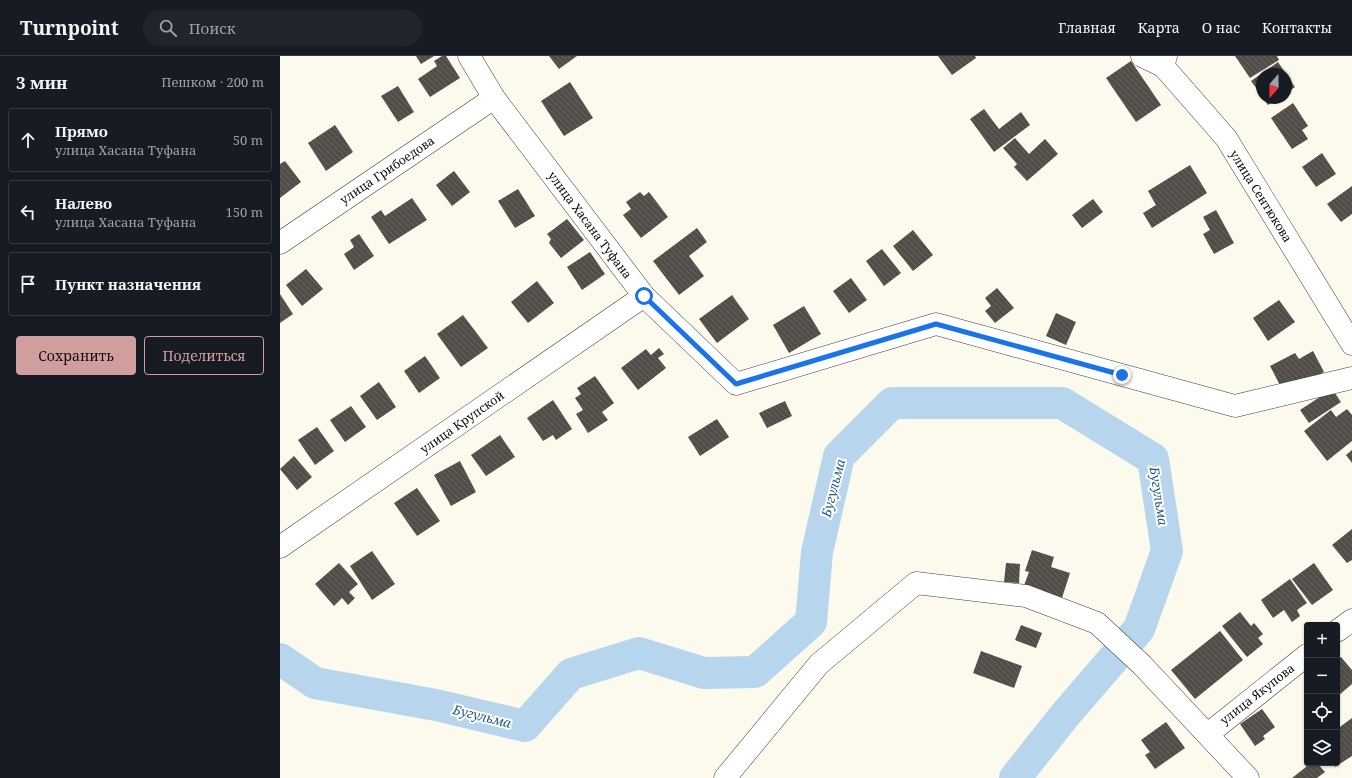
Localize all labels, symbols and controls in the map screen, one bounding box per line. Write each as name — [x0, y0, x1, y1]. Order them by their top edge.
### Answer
search box — [143, 10, 423, 46]
text: Turnpoint — [20, 15, 119, 41]
icon: search — [157, 17, 179, 39]
text: Поиск — [189, 18, 236, 38]
text: Главная — [1058, 18, 1116, 37]
text: Карта — [1138, 18, 1180, 37]
text: О нас — [1202, 18, 1240, 37]
text: Контакты — [1262, 18, 1332, 37]
north arrow — [1256, 68, 1292, 104]
text: 3 мин — [16, 71, 68, 94]
text: Пешком · 200 m — [161, 73, 264, 91]
text: Прямо — [55, 121, 108, 141]
icon: ahead — [17, 129, 39, 151]
text: 50 m — [233, 131, 263, 149]
street label: улица Грибоедова — [336, 132, 438, 208]
text: улица Хасана Туфана — [55, 141, 196, 159]
street label: улица Сентюкова — [1226, 147, 1296, 245]
street label: улица Хасана Туфана — [544, 168, 636, 282]
text: Налево — [55, 193, 112, 213]
icon: left — [17, 201, 39, 223]
text: 150 m — [226, 203, 263, 221]
text: улица Хасана Туфана — [55, 213, 196, 231]
icon: arrive — [17, 273, 39, 295]
text: Пункт назначения — [55, 274, 201, 294]
route start — [635, 287, 653, 305]
button: Сохранить — [16, 336, 136, 375]
button: Поделиться — [144, 336, 264, 375]
route end — [1113, 366, 1131, 384]
street label: улица Крупской — [417, 387, 507, 457]
water label: Бугульма — [816, 456, 850, 520]
water label: Бугульма — [1145, 464, 1173, 527]
map controls — [1304, 622, 1340, 766]
button: + — [1304, 622, 1340, 658]
button: − — [1304, 658, 1340, 694]
street label: улица Якупова — [1216, 659, 1298, 729]
button: locate — [1304, 694, 1340, 730]
water label: Бугульма — [450, 700, 514, 732]
button: layers — [1304, 730, 1340, 766]

